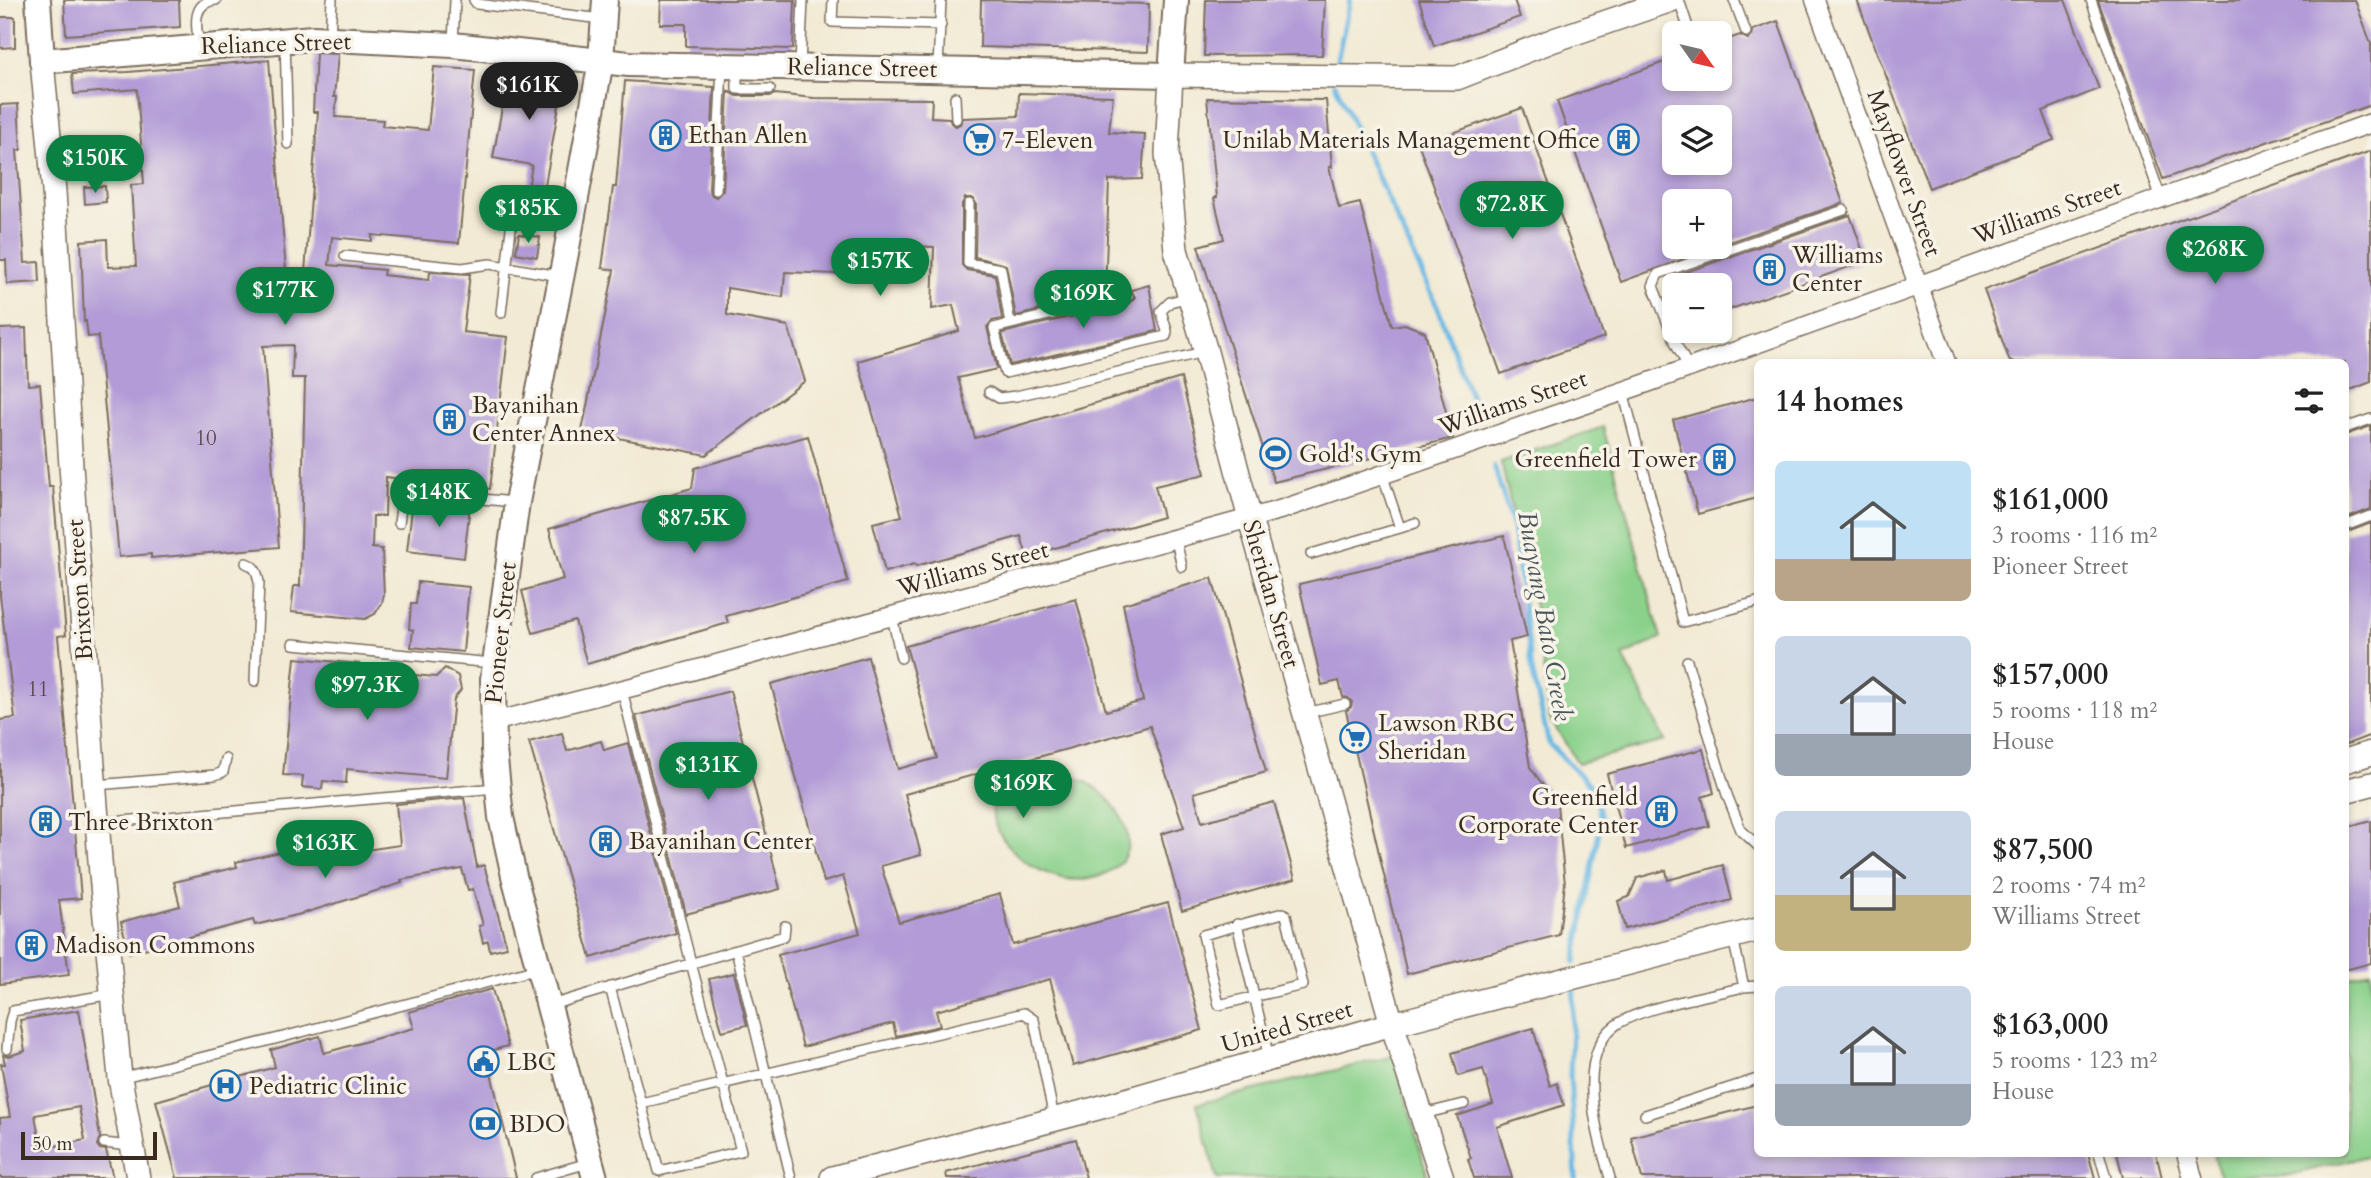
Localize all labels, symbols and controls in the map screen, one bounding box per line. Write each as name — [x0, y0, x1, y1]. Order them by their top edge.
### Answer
north arrow — [1662, 21, 1732, 91]
map controls — [1662, 21, 1732, 343]
street label: Reliance Street — [200, 25, 352, 63]
street label: Reliance Street — [787, 50, 938, 86]
pin: $161K — [480, 62, 578, 122]
text: $161K — [496, 69, 562, 100]
street label: Mayflower Street — [1858, 85, 1950, 261]
button: layers — [1662, 105, 1732, 175]
building icon: Ethan Allen — [648, 118, 682, 152]
place label: Ethan Allen — [688, 119, 808, 152]
supermarket icon: 7-Eleven — [962, 123, 996, 157]
building icon: Unilab Materials Management Office — [1606, 123, 1640, 157]
place label: 7-Eleven — [1002, 124, 1094, 157]
place label: Unilab Materials Management Office — [1223, 124, 1600, 157]
pin: $150K — [46, 136, 144, 195]
text: $150K — [62, 142, 128, 173]
street label: Williams Street — [1967, 171, 2126, 253]
pin: $72.8K — [1455, 182, 1569, 241]
pin: $185K — [479, 186, 577, 245]
text: $72.8K — [1476, 188, 1548, 219]
button: + — [1662, 189, 1732, 259]
text: $185K — [495, 192, 561, 223]
pin: $268K — [2166, 226, 2264, 286]
text: $268K — [2182, 233, 2248, 264]
pin: $157K — [831, 238, 929, 298]
place label: Williams Center — [1791, 239, 1883, 300]
text: $157K — [847, 245, 913, 276]
building icon: Williams Center — [1752, 252, 1786, 286]
pin: $177K — [236, 268, 334, 327]
pin: $169K — [1034, 270, 1132, 330]
button: − — [1662, 273, 1732, 343]
text: $177K — [252, 274, 318, 305]
text: $169K — [1050, 277, 1116, 308]
street label: Williams Street — [1433, 362, 1592, 444]
text: 14 homes — [1775, 381, 1904, 422]
icon: filters — [2290, 382, 2328, 420]
place label: Bayanihan Center Annex — [472, 389, 616, 450]
building icon: Bayanihan Center Annex — [432, 402, 466, 436]
house number: 10 — [195, 424, 217, 453]
sports icon: Gold's Gym — [1259, 437, 1293, 471]
place label: Gold's Gym — [1299, 438, 1422, 471]
building icon: Greenfield Tower — [1703, 442, 1737, 476]
place label: Greenfield Tower — [1515, 443, 1697, 476]
pin: $148K — [390, 470, 488, 529]
text: $148K — [406, 476, 472, 507]
text: $161,000 — [1992, 479, 2108, 520]
icon: home — [1831, 489, 1915, 573]
pin: $87.5K — [637, 496, 751, 555]
text: $87.5K — [658, 502, 730, 533]
water label: Buayang Bato Creek — [1509, 508, 1581, 724]
street label: Sheridan Street — [1234, 516, 1308, 672]
street label: Brixton Street — [59, 518, 101, 662]
text: 3 rooms · 116 m² — [1992, 520, 2157, 551]
street label: Williams Street — [893, 533, 1053, 605]
text: Pioneer Street — [1992, 551, 2128, 582]
street label: Pioneer Street — [477, 560, 525, 705]
text: $157,000 — [1992, 654, 2108, 695]
pin: $97.3K — [310, 662, 424, 722]
icon: home — [1831, 664, 1915, 748]
text: $97.3K — [331, 669, 403, 700]
house number: 11 — [27, 675, 49, 704]
text: 5 rooms · 118 m² — [1992, 695, 2157, 726]
place label: Lawson RBC Sheridan — [1378, 707, 1515, 768]
supermarket icon: Lawson RBC Sheridan — [1338, 720, 1372, 754]
text: House — [1992, 726, 2054, 757]
pin: $131K — [659, 742, 757, 802]
text: $131K — [675, 749, 741, 780]
pin: $169K — [974, 760, 1072, 820]
text: $169K — [990, 767, 1056, 798]
place label: Greenfield Corporate Center — [1458, 781, 1638, 842]
building icon: Greenfield Corporate Center — [1644, 794, 1678, 828]
building icon: Three Brixton — [28, 805, 62, 839]
place label: Three Brixton — [68, 806, 214, 839]
pin: $163K — [276, 820, 374, 880]
building icon: Bayanihan Center — [589, 824, 623, 858]
place label: Bayanihan Center — [629, 825, 813, 858]
text: $163K — [292, 827, 358, 858]
text: $87,500 — [1992, 829, 2093, 870]
icon: home — [1831, 839, 1915, 923]
text: 2 rooms · 74 m² — [1992, 870, 2145, 901]
text: Williams Street — [1992, 901, 2141, 932]
building icon: Madison Commons — [15, 928, 49, 962]
place label: Madison Commons — [55, 929, 255, 962]
street label: United Street — [1217, 992, 1357, 1062]
text: $163,000 — [1992, 1004, 2108, 1045]
icon: home — [1831, 1014, 1915, 1098]
public building icon: LBC — [467, 1045, 501, 1079]
text: 5 rooms · 123 m² — [1992, 1045, 2157, 1076]
place label: LBC — [507, 1046, 556, 1079]
hospital icon: Pediatric Clinic — [209, 1069, 243, 1103]
place label: Pediatric Clinic — [249, 1070, 407, 1103]
text: House — [1992, 1076, 2054, 1107]
bank icon: BDO — [469, 1107, 503, 1141]
place label: BDO — [509, 1108, 566, 1141]
scale bar — [21, 1129, 158, 1161]
text: 50 m — [32, 1131, 73, 1157]

